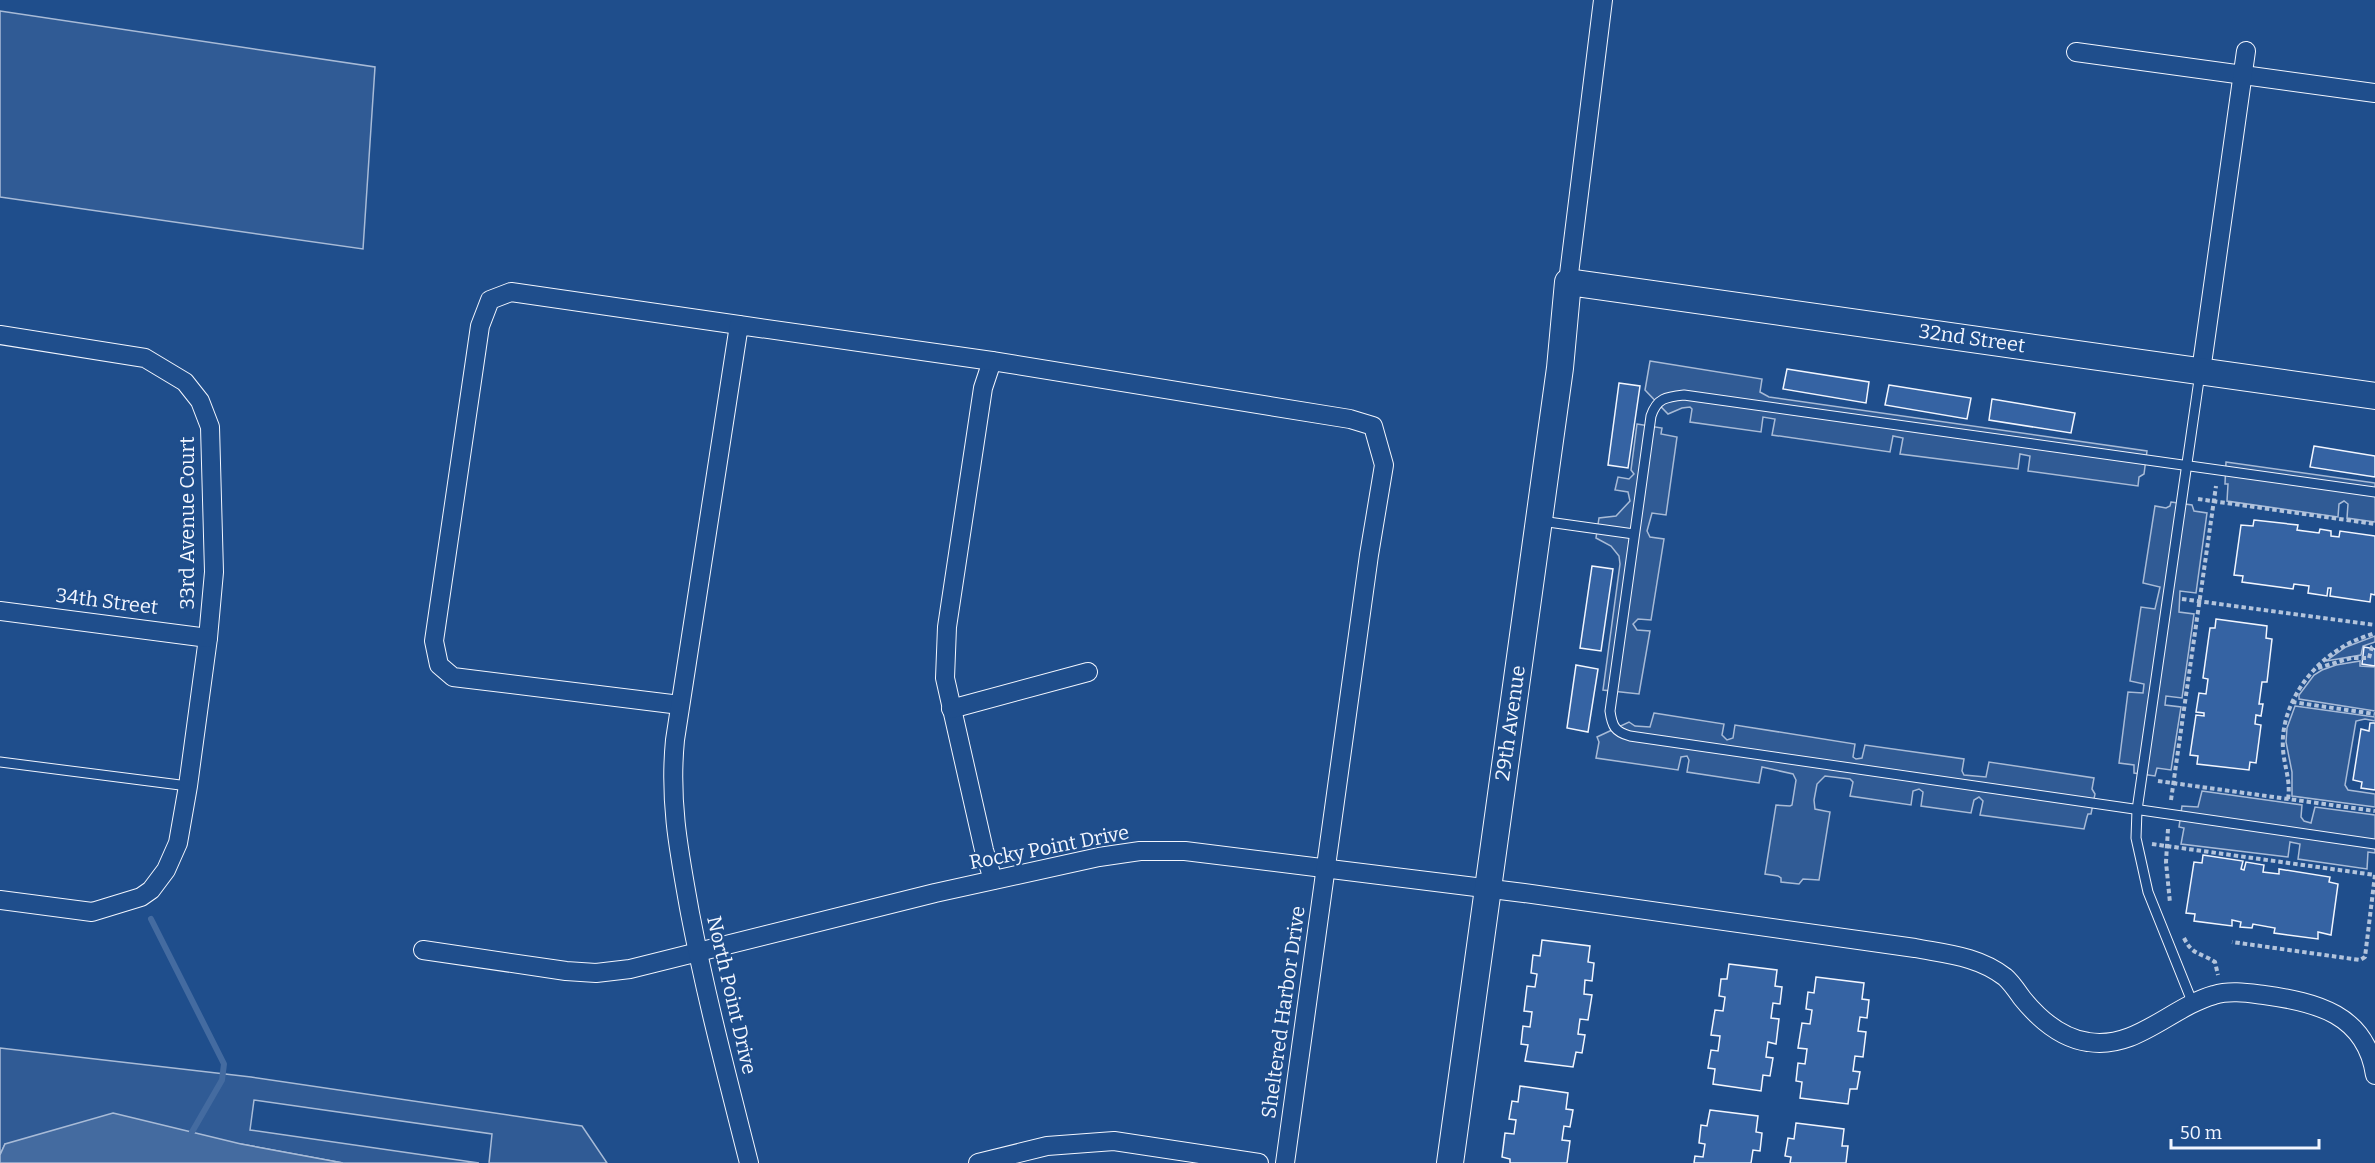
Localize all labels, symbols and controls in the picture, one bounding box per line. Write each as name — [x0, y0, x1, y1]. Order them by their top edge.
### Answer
street label: 32nd Street — [1917, 319, 2027, 357]
street label: 33rd Avenue Court — [175, 437, 199, 609]
street label: 34th Street — [54, 583, 160, 619]
street label: 29th Avenue — [1490, 664, 1530, 782]
street label: Rocky Point Drive — [967, 820, 1131, 874]
street label: Sheltered Harbor Drive — [1256, 904, 1310, 1120]
street label: North Point Drive — [702, 914, 762, 1076]
scale bar — [2171, 1112, 2320, 1150]
text: 50 m — [2180, 1122, 2222, 1144]

